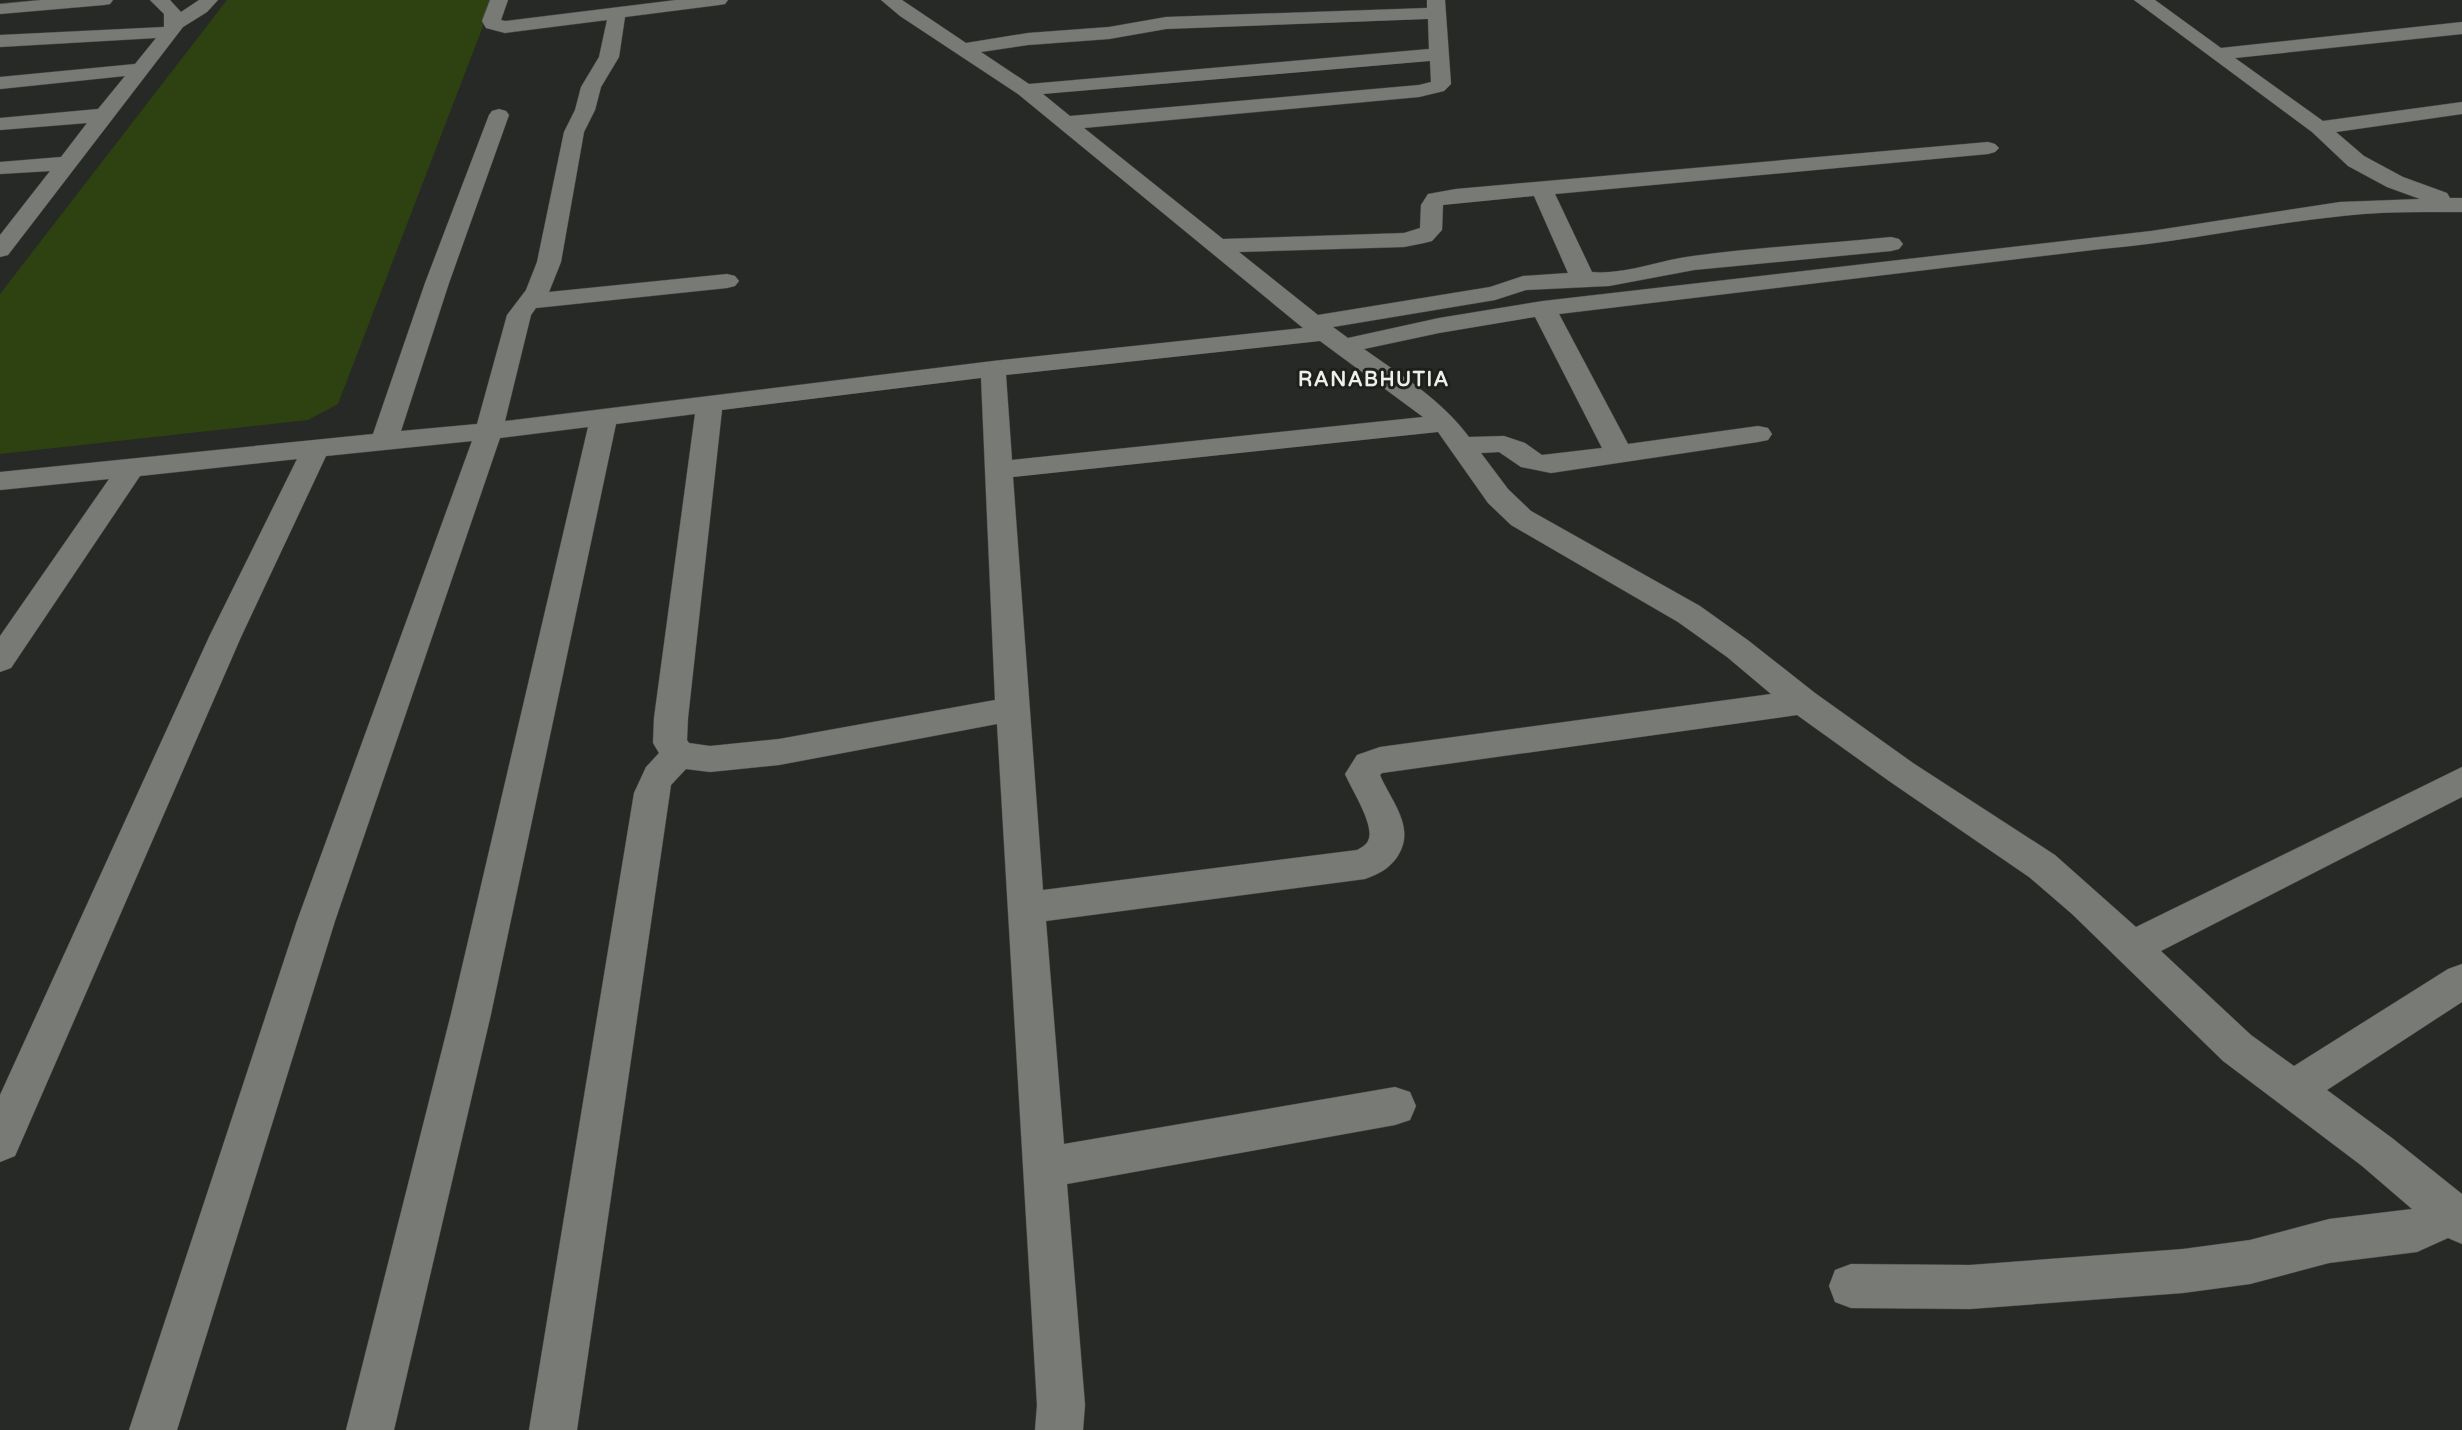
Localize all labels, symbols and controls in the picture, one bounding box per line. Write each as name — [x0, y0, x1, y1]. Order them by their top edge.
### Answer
district label: RANABHUTIA — [1298, 368, 1450, 392]

